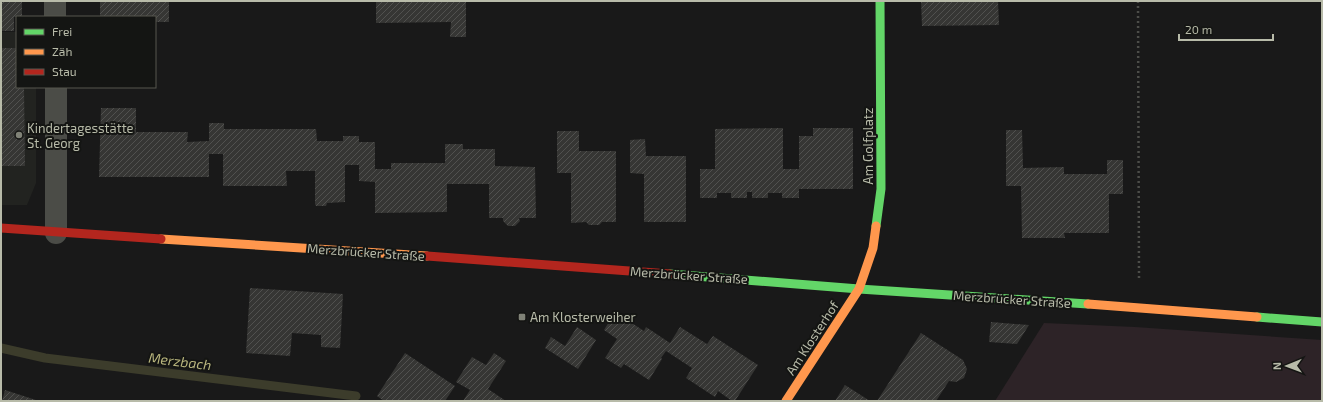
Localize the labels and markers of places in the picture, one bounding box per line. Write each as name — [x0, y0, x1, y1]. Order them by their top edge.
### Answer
place label: Kindertagesstätte St. Georg — [27, 120, 134, 151]
marker: Kindertagesstätte St. Georg — [14, 130, 24, 140]
place label: Am Klosterweiher — [530, 309, 636, 325]
marker: Am Klosterweiher — [517, 312, 527, 322]

